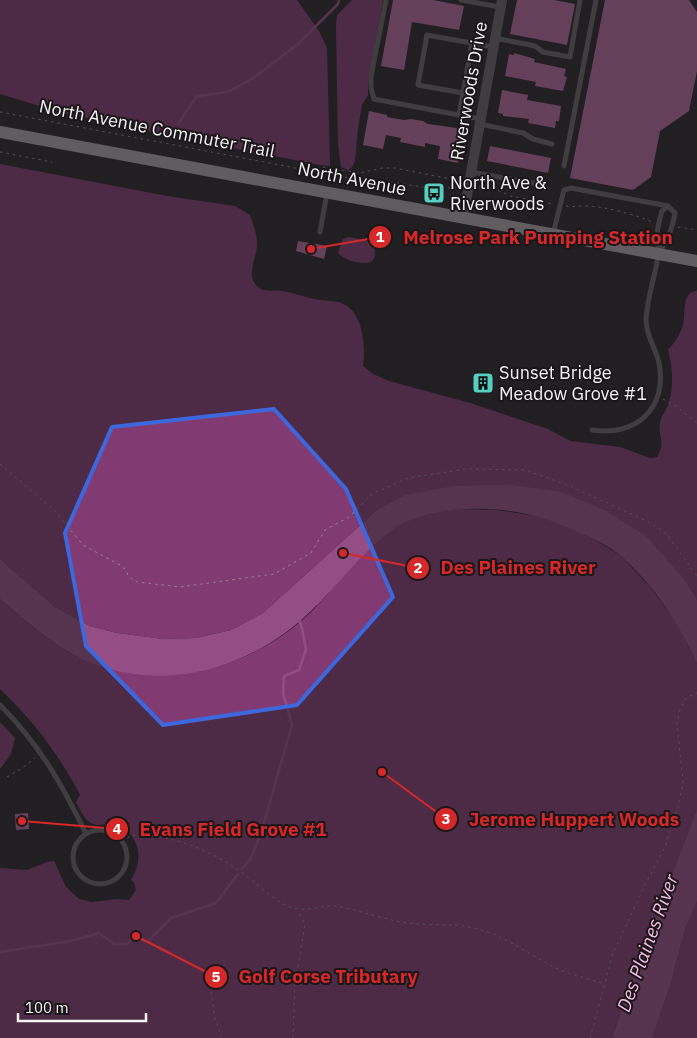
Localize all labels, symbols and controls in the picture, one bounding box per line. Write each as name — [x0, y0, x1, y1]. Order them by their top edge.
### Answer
street label: Riverwoods Drive — [445, 20, 492, 162]
street label: North Avenue Commuter Trail — [37, 94, 277, 163]
street label: North Avenue — [296, 157, 409, 200]
place label: North Ave & Riverwoods — [450, 171, 547, 215]
bus stop icon: North Ave & Riverwoods — [422, 181, 446, 205]
callout: Melrose Park Pumping Station — [368, 220, 682, 254]
text: Melrose Park Pumping Station — [403, 225, 673, 249]
text: 1 — [375, 227, 385, 246]
place label: Sunset Bridge Meadow Grove #1 — [499, 361, 647, 405]
building icon: Sunset Bridge Meadow Grove #1 — [471, 371, 495, 395]
callout: Des Plaines River — [405, 551, 606, 585]
text: Des Plaines River — [440, 555, 596, 579]
text: 2 — [413, 558, 423, 577]
callout: Jerome Huppert Woods — [434, 802, 689, 836]
text: Jerome Huppert Woods — [469, 807, 679, 831]
text: 3 — [441, 809, 451, 828]
callout: Evans Field Grove #1 — [104, 812, 337, 846]
text: Evans Field Grove #1 — [139, 817, 327, 841]
text: 4 — [112, 819, 122, 838]
water label: Des Plaines River — [611, 870, 683, 1015]
callout: Golf Corse Tributary — [203, 960, 428, 994]
text: Golf Corse Tributary — [238, 964, 418, 988]
text: 5 — [211, 967, 221, 986]
scale bar — [18, 990, 145, 1022]
text: 100 m — [25, 998, 69, 1017]

